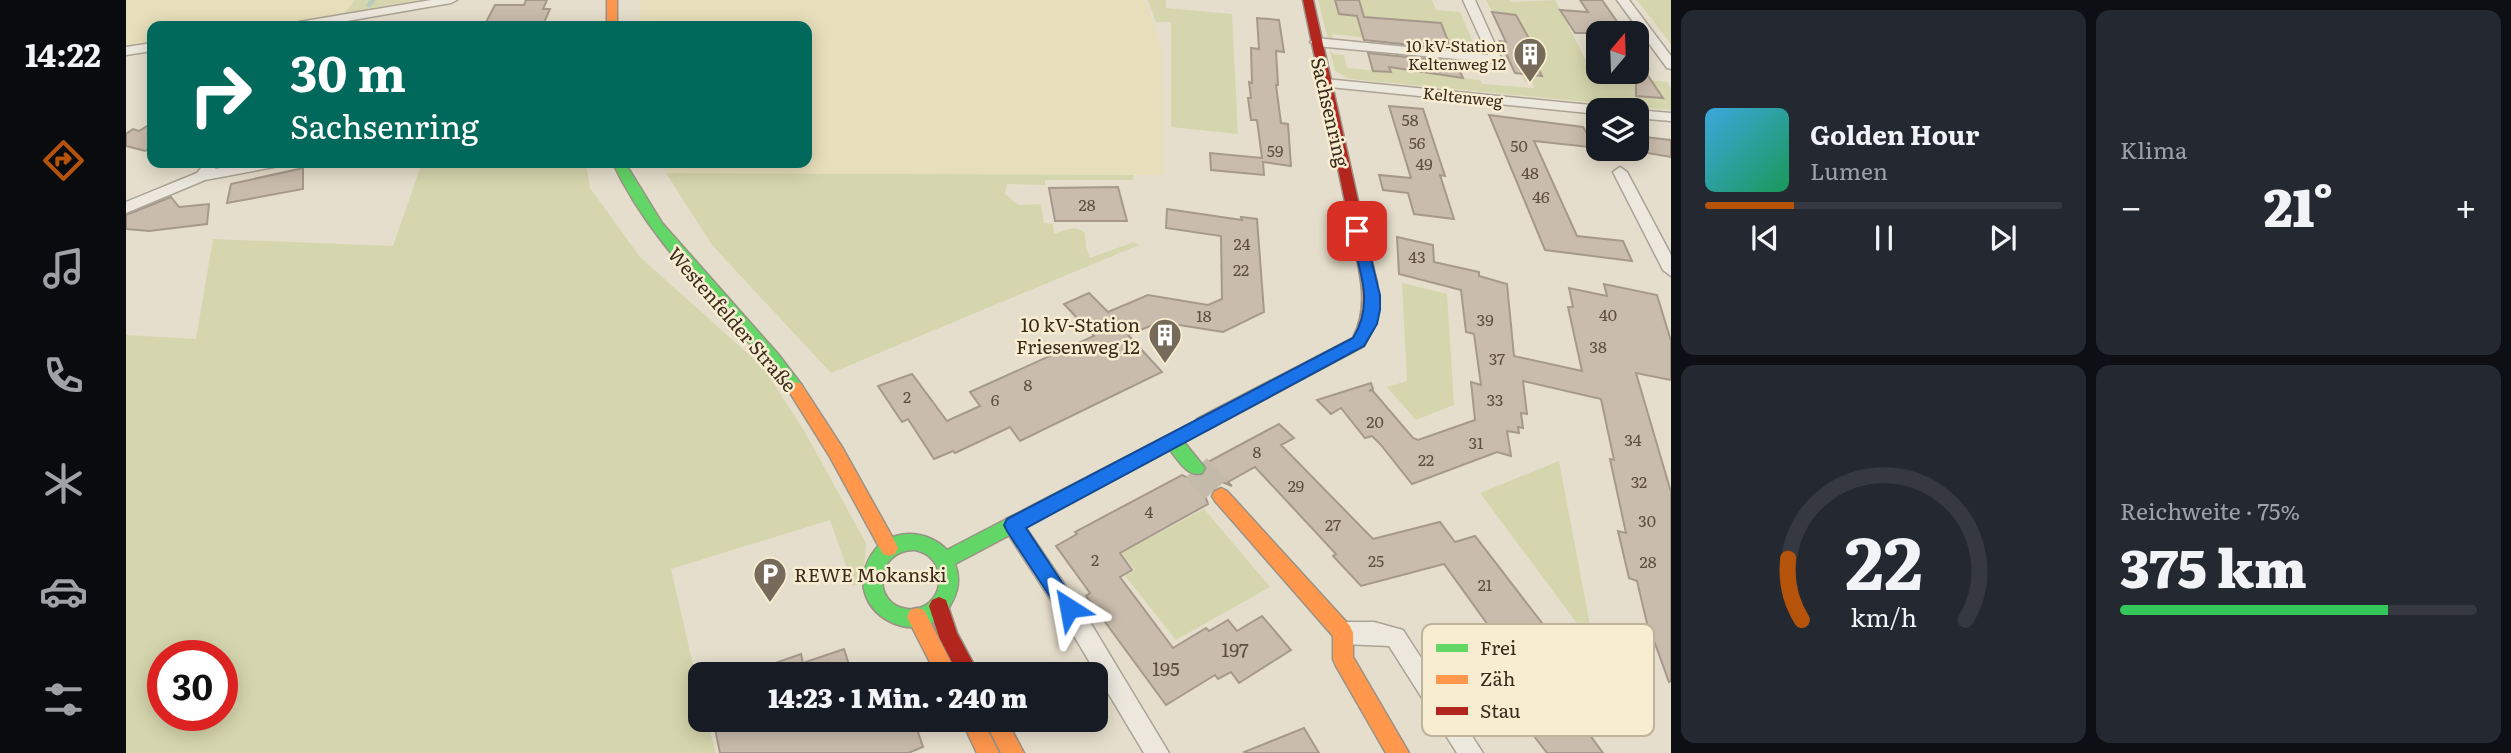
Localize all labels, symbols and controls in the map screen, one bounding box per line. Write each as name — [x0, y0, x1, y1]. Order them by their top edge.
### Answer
north arrow — [1586, 21, 1648, 84]
map controls — [1586, 21, 1649, 161]
text: 14:22 — [25, 29, 101, 77]
place label: 10 kV-Station Keltenweg 12 — [1406, 33, 1506, 75]
text: 30 m — [290, 34, 406, 107]
building icon: 10 kV-Station Keltenweg 12 — [1511, 35, 1549, 84]
icon: right — [175, 49, 266, 140]
street label: Sachsenring — [1305, 54, 1357, 170]
street label: Keltenweg — [1422, 80, 1504, 112]
button: layers — [1586, 98, 1649, 161]
text: Sachsenring — [290, 101, 479, 149]
house number: 58 — [1402, 107, 1419, 131]
text: Golden Hour — [1810, 114, 1979, 153]
house number: 56 — [1409, 130, 1426, 154]
text: Klima — [2120, 132, 2187, 166]
house number: 50 — [1510, 133, 1528, 157]
icon: directions — [39, 136, 88, 185]
house number: 59 — [1267, 138, 1283, 162]
house number: 49 — [1415, 151, 1433, 175]
text: Lumen — [1810, 153, 1888, 187]
house number: 48 — [1521, 160, 1539, 184]
text: 21° — [2264, 166, 2333, 243]
text: − — [2120, 176, 2142, 233]
text: + — [2455, 176, 2477, 233]
house number: 46 — [1532, 184, 1550, 208]
house number: 28 — [1079, 192, 1096, 216]
pin — [1327, 201, 1387, 261]
icon: arrive — [1338, 212, 1376, 250]
icon: previous — [1746, 219, 1784, 257]
icon: pause — [1865, 219, 1903, 257]
icon: next — [1984, 219, 2022, 257]
house number: 24 — [1234, 231, 1251, 255]
street label: Westenfelder Straße — [662, 240, 804, 398]
icon: music — [39, 244, 88, 293]
house number: 43 — [1408, 244, 1426, 268]
house number: 22 — [1233, 257, 1249, 281]
house number: 40 — [1599, 302, 1617, 326]
house number: 18 — [1196, 303, 1212, 327]
house number: 39 — [1476, 307, 1494, 331]
place label: 10 kV-Station Friesenweg 12 — [1016, 310, 1140, 360]
building icon: 10 kV-Station Friesenweg 12 — [1146, 316, 1184, 365]
house number: 38 — [1589, 334, 1607, 358]
house number: 37 — [1489, 346, 1505, 370]
icon: phone — [39, 351, 88, 400]
house number: 8 — [1024, 372, 1033, 396]
house number: 2 — [903, 384, 911, 408]
house number: 6 — [991, 387, 1000, 411]
house number: 33 — [1487, 387, 1503, 411]
house number: 20 — [1366, 409, 1384, 433]
house number: 34 — [1624, 427, 1642, 451]
house number: 31 — [1468, 430, 1484, 454]
house number: 8 — [1253, 439, 1262, 463]
house number: 22 — [1418, 447, 1434, 471]
icon: climate — [39, 459, 88, 508]
house number: 32 — [1631, 469, 1647, 493]
house number: 29 — [1288, 473, 1304, 497]
text: Reichweite · 75% — [2120, 493, 2300, 527]
house number: 4 — [1145, 499, 1154, 523]
text: 22 — [1844, 504, 1923, 612]
house number: 30 — [1638, 508, 1656, 532]
house number: 27 — [1325, 512, 1341, 536]
text: 375 km — [2120, 527, 2307, 604]
house number: 2 — [1091, 547, 1099, 571]
house number: 25 — [1368, 548, 1384, 572]
house number: 28 — [1640, 549, 1657, 573]
parking icon: REWE Mokanski — [751, 555, 789, 604]
place label: REWE Mokanski — [794, 560, 947, 588]
icon: car — [39, 567, 88, 616]
position arrow — [1032, 571, 1106, 645]
house number: 21 — [1478, 572, 1493, 596]
text: km/h — [1850, 598, 1917, 635]
legend — [1422, 624, 1654, 736]
text: Frei — [1480, 633, 1516, 661]
house number: 197 — [1221, 635, 1249, 663]
speed limit sign: 30 — [147, 640, 238, 731]
house number: 195 — [1152, 654, 1180, 682]
text: Zäh — [1480, 664, 1515, 692]
icon: filters — [39, 675, 88, 724]
text: 14:23 · 1 Min. · 240 m — [768, 677, 1028, 716]
text: Stau — [1480, 696, 1520, 724]

